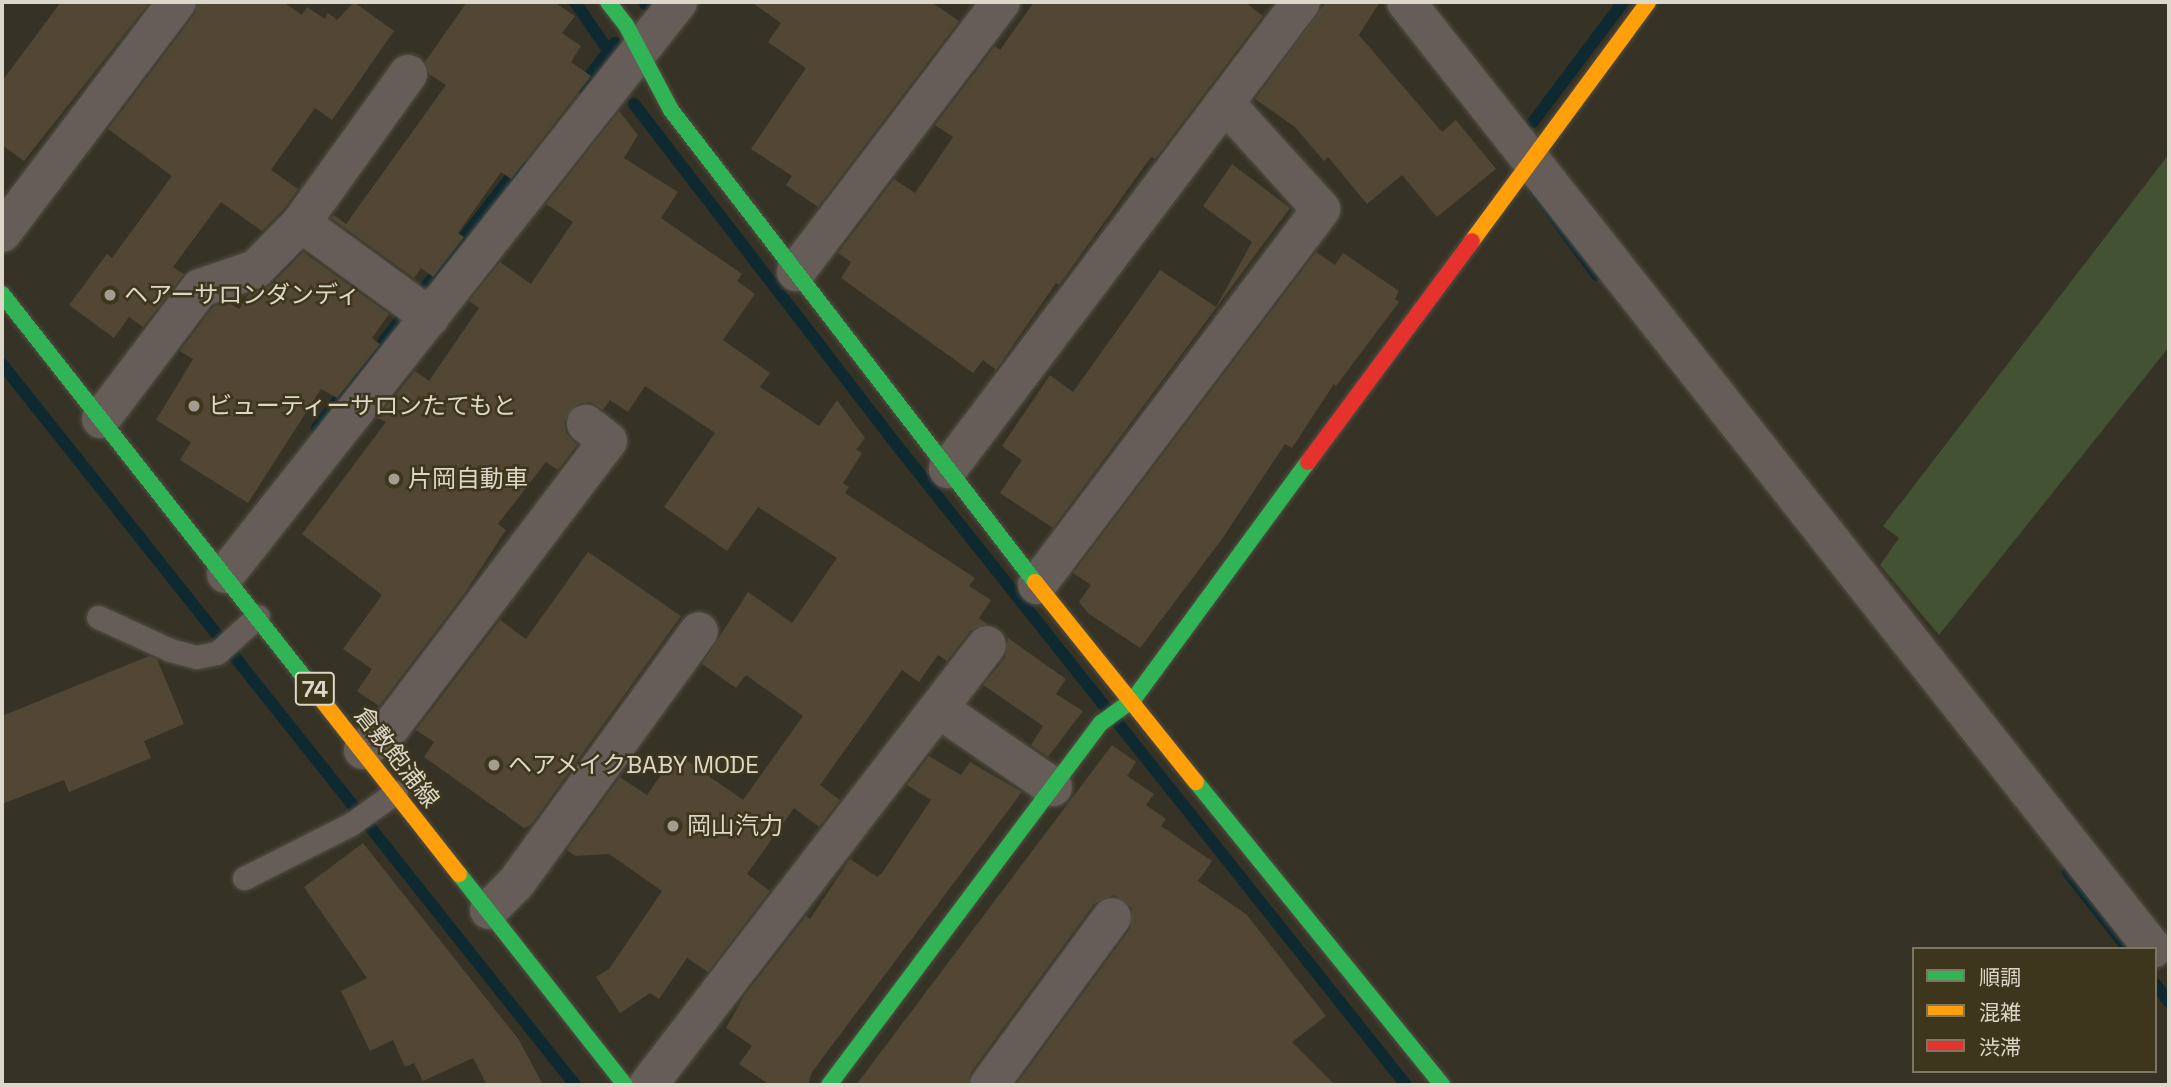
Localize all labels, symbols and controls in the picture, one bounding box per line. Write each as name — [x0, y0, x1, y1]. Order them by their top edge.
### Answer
place label: ヘアーサロンダンディ — [124, 281, 363, 309]
marker: ヘアーサロンダンディ — [102, 287, 118, 303]
place label: ビューティーサロンたてもと — [208, 392, 520, 420]
marker: ビューティーサロンたてもと — [186, 398, 202, 414]
place label: 片岡自動車 — [408, 465, 528, 493]
marker: 片岡自動車 — [386, 471, 402, 487]
road number: 74 — [294, 670, 336, 708]
street label: 倉敷飽浦線 — [349, 701, 445, 813]
place label: ヘアメイクBABY MODE — [508, 751, 761, 779]
marker: ヘアメイクBABY MODE — [486, 757, 502, 773]
place label: 岡山汽力 — [687, 812, 783, 840]
marker: 岡山汽力 — [665, 818, 681, 834]
legend — [1912, 947, 2157, 1073]
text: 順調 — [1979, 964, 2021, 991]
text: 混雑 — [1979, 999, 2021, 1026]
text: 渋滞 — [1979, 1034, 2021, 1061]

